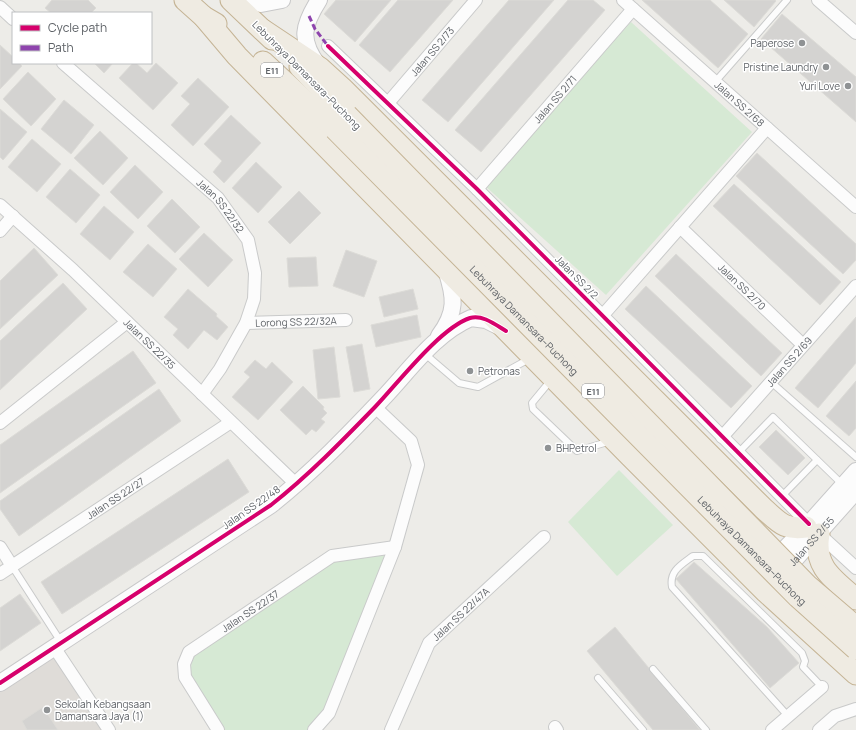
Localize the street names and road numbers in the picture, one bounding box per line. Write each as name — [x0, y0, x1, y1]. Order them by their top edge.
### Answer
street label: Lebuhraya Damansara–Puchong — [249, 17, 365, 133]
street label: Jalan SS 2/73 — [407, 24, 457, 79]
road number: E11 — [261, 63, 283, 77]
street label: Jalan SS 2/71 — [530, 72, 580, 126]
street label: Jalan SS 2/68 — [712, 78, 768, 130]
street label: Jalan SS 22/32 — [194, 176, 248, 236]
street label: Jalan SS 2/2 — [552, 252, 602, 302]
street label: Jalan SS 2/70 — [715, 260, 769, 313]
street label: Lebuhraya Damansara–Puchong — [467, 262, 582, 378]
street label: Lorong SS 22/32A — [255, 313, 338, 330]
street label: Jalan SS 22/35 — [121, 315, 179, 372]
street label: Jalan SS 2/69 — [763, 333, 815, 389]
road number: E11 — [582, 384, 604, 398]
street label: Jalan SS 22/27 — [84, 474, 147, 522]
street label: Jalan SS 22/48 — [219, 482, 283, 532]
street label: Lebuhraya Damansara–Puchong — [695, 493, 810, 608]
street label: Jalan SS 2/55 — [786, 513, 837, 569]
street label: Jalan SS 22/47A — [429, 584, 493, 644]
street label: Jalan SS 22/37 — [219, 587, 282, 635]

